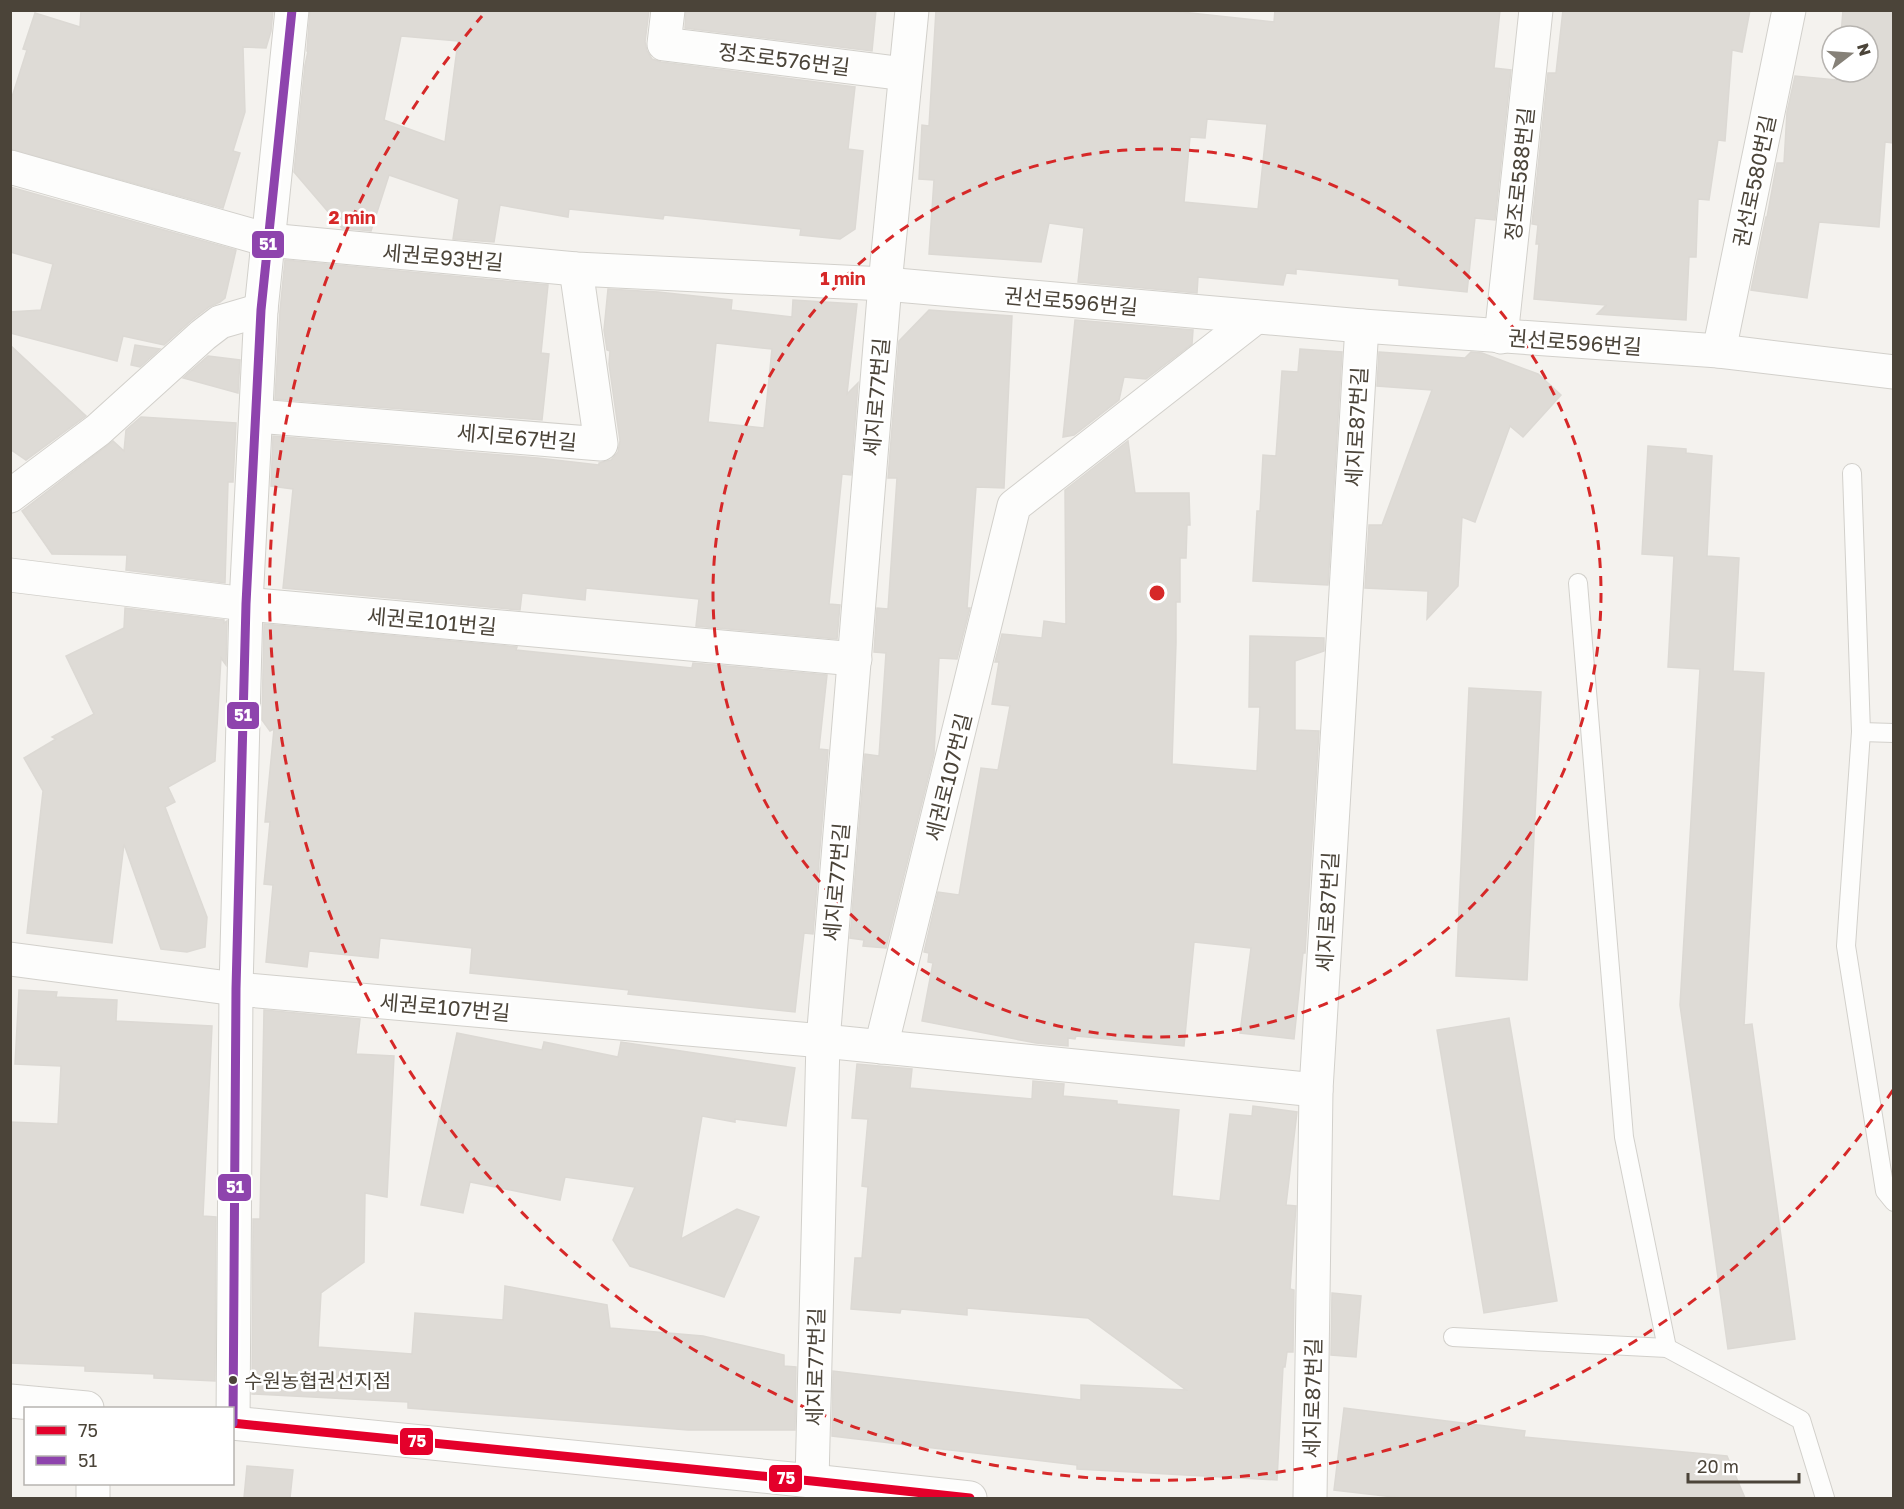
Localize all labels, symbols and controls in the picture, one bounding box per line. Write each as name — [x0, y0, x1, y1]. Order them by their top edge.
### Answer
north arrow — [1820, 24, 1880, 84]
street label: 정조로576번길 — [717, 38, 851, 80]
text: N — [1853, 41, 1876, 58]
street label: 정조로588번길 — [1499, 106, 1539, 242]
street label: 권선로580번길 — [1727, 112, 1781, 250]
text: 2 min — [328, 206, 376, 228]
line badge: 51 — [251, 230, 285, 259]
text: 51 — [259, 234, 277, 254]
street label: 세권로93번길 — [381, 239, 505, 275]
text: 1 min — [820, 267, 866, 289]
street label: 권선로596번길 — [1003, 282, 1139, 320]
street label: 권선로596번길 — [1507, 324, 1643, 360]
street label: 세지로77번길 — [858, 337, 894, 457]
street label: 세지로87번길 — [1340, 366, 1372, 488]
street label: 세지로67번길 — [456, 419, 578, 455]
centre of rings — [1147, 583, 1167, 603]
street label: 세권로101번길 — [366, 602, 498, 640]
line badge: 51 — [226, 701, 260, 730]
text: 51 — [234, 705, 252, 725]
street label: 세권로107번길 — [920, 710, 976, 844]
street label: 세지로77번길 — [818, 822, 854, 942]
street label: 세지로87번길 — [1311, 851, 1343, 973]
street label: 세권로107번길 — [379, 988, 511, 1026]
line badge: 51 — [217, 1173, 252, 1202]
text: 51 — [226, 1177, 244, 1197]
street label: 세지로77번길 — [801, 1307, 829, 1427]
street label: 세지로87번길 — [1298, 1338, 1326, 1458]
place label: 수원농협권선지점 — [244, 1368, 391, 1392]
marker: 수원농협권선지점 — [227, 1374, 239, 1386]
legend — [24, 1407, 234, 1485]
text: 75 — [78, 1419, 98, 1441]
line badge: 75 — [399, 1427, 434, 1456]
text: 75 — [408, 1431, 426, 1451]
scale bar — [1688, 1446, 1799, 1484]
text: 51 — [78, 1449, 97, 1471]
text: 20 m — [1697, 1455, 1739, 1477]
line badge: 75 — [768, 1464, 803, 1493]
text: 75 — [777, 1468, 795, 1488]

